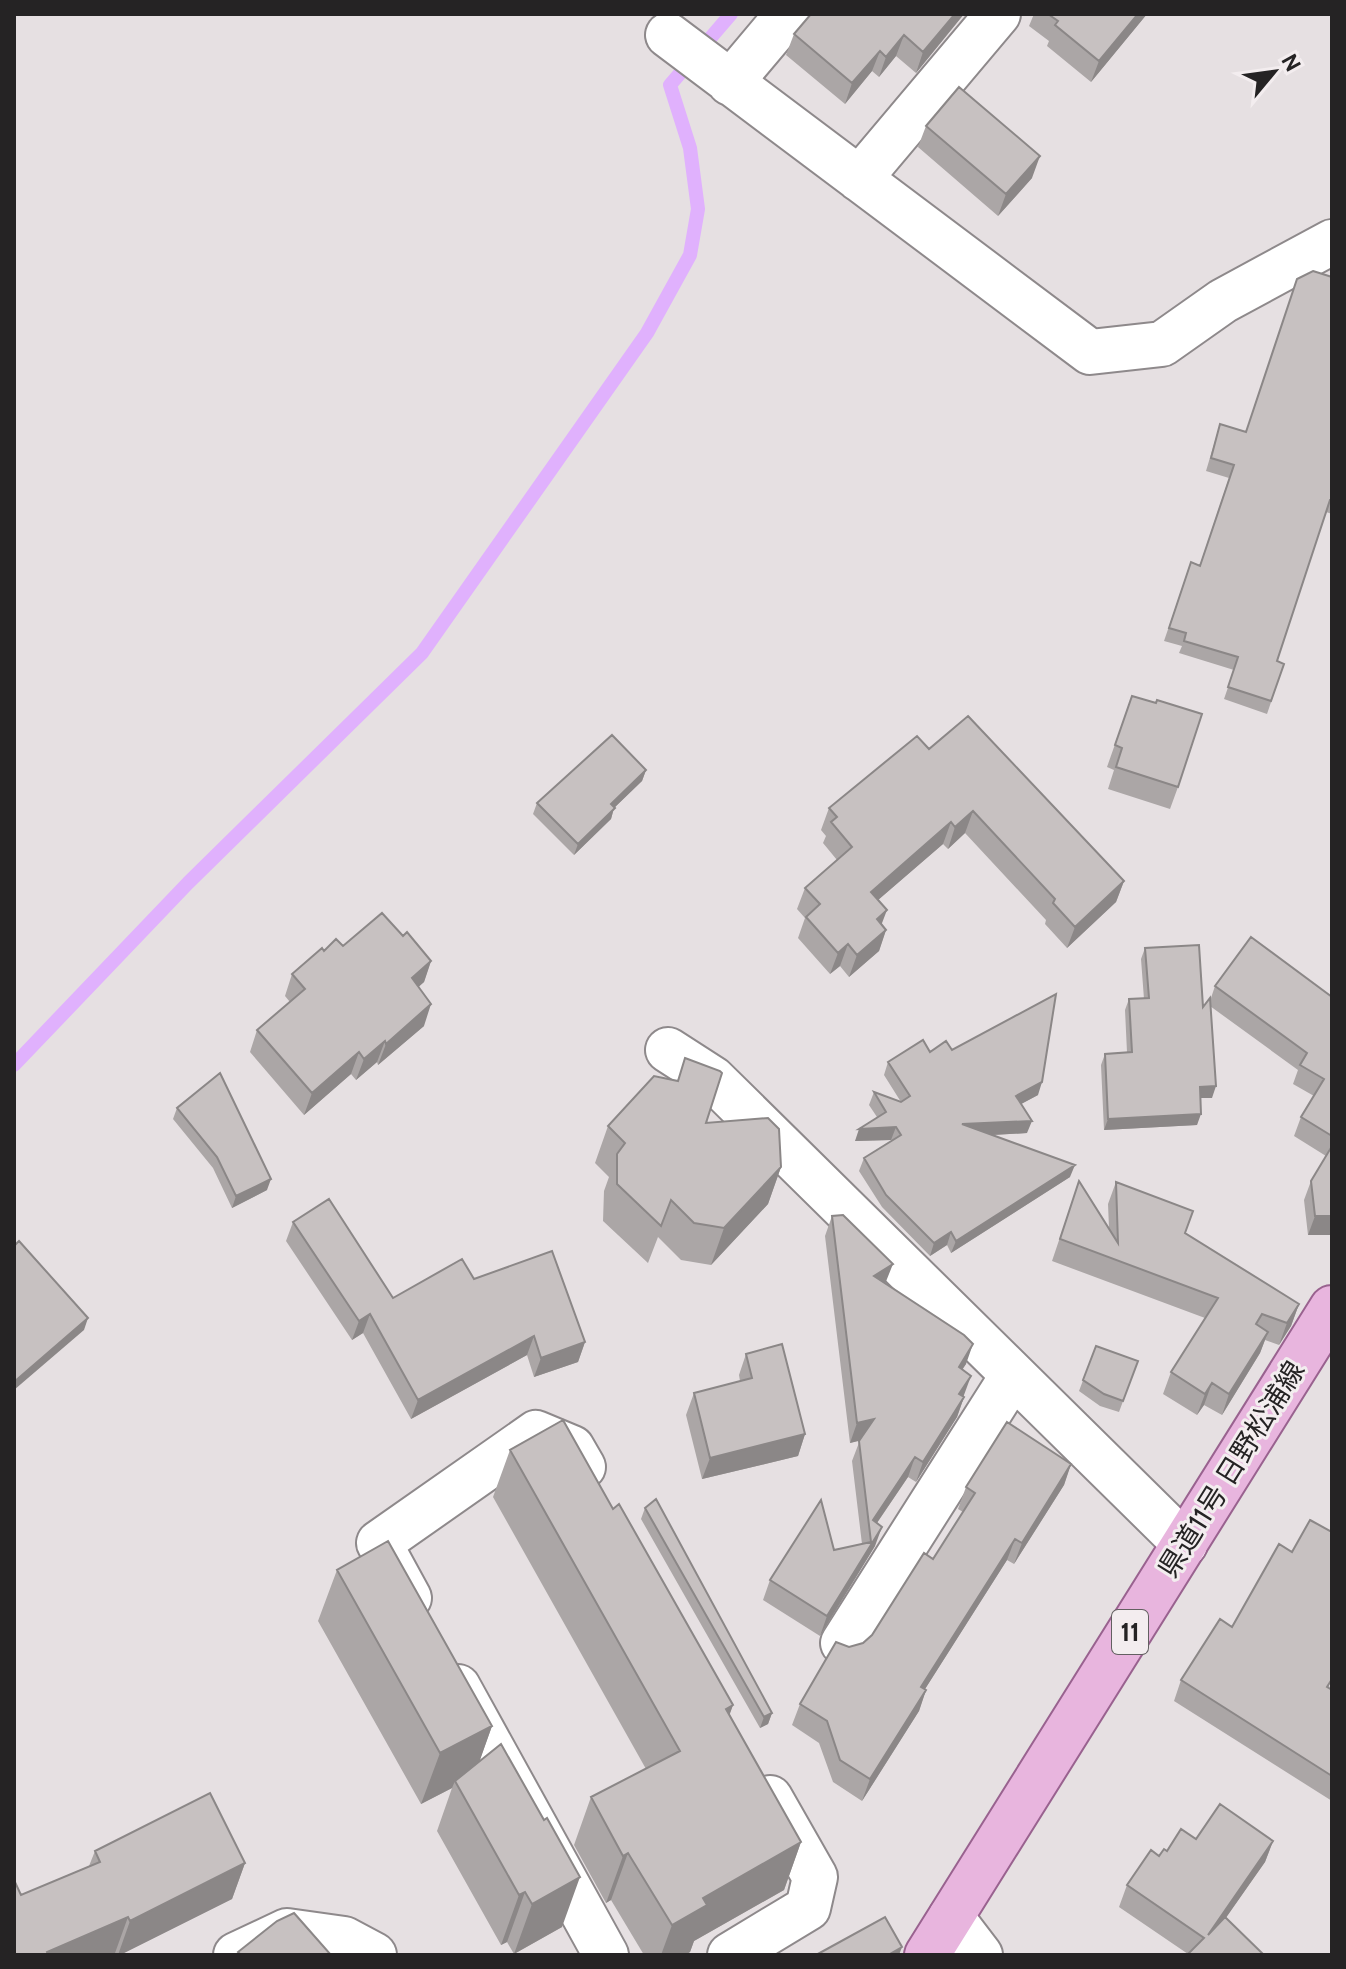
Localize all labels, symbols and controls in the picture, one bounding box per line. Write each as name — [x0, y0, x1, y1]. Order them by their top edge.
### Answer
north arrow — [1234, 32, 1314, 112]
text: N — [1275, 49, 1307, 76]
street label: 県道11号 日野松浦線 — [1151, 1355, 1311, 1583]
road number: 11 — [1112, 1610, 1148, 1654]

